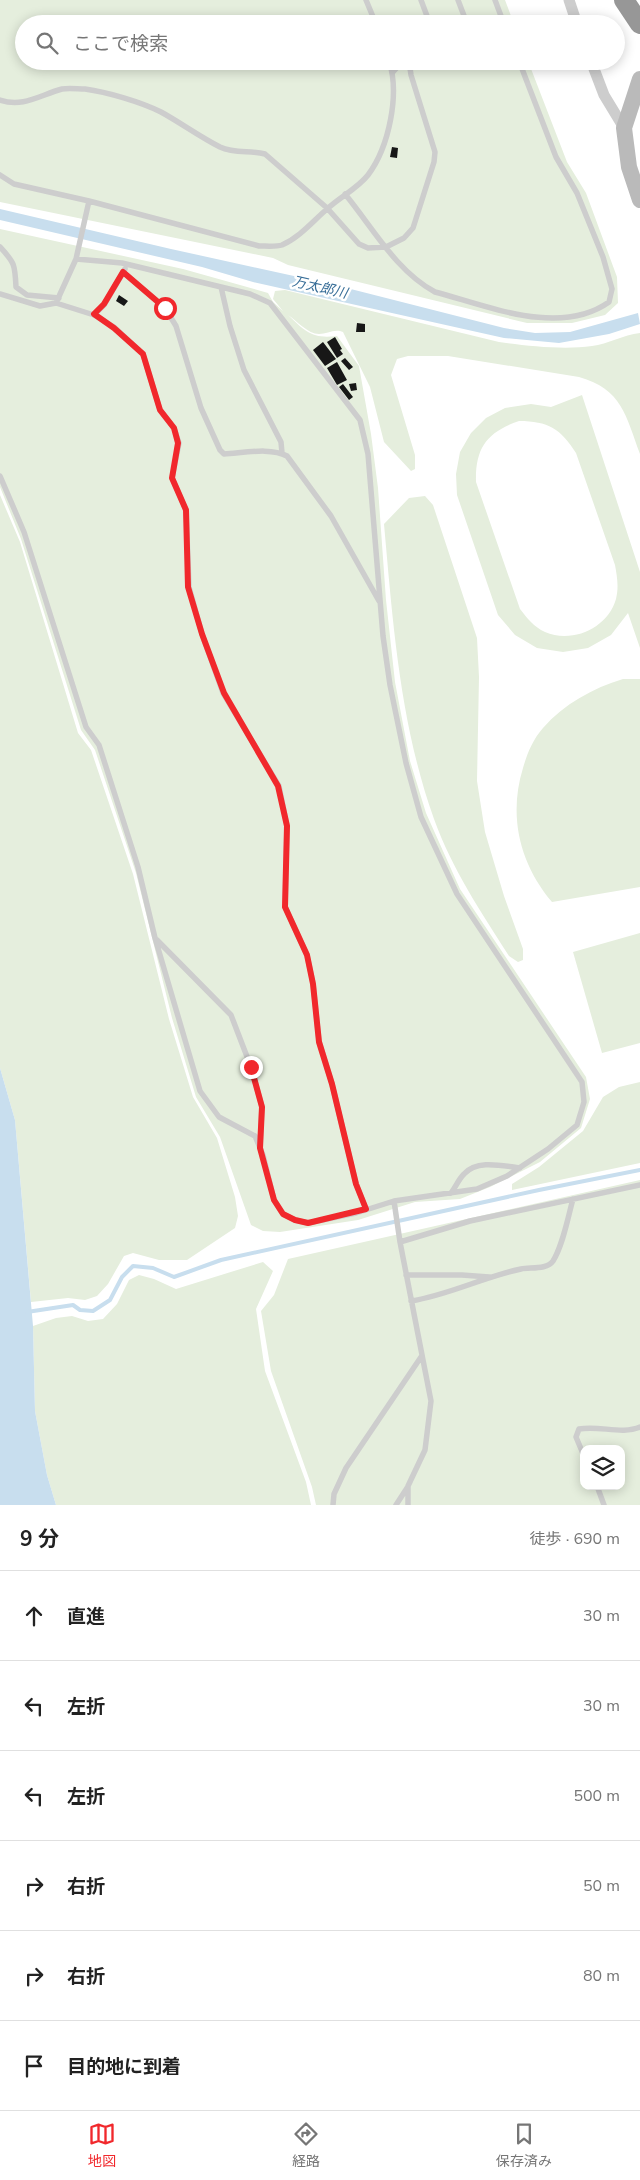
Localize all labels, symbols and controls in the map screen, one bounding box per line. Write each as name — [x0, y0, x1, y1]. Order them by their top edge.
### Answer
search box — [15, 15, 625, 70]
icon: search — [33, 29, 61, 57]
text: ここで検索 — [73, 31, 168, 57]
water label: 万太郎川 — [290, 272, 351, 303]
route start — [154, 297, 177, 320]
route end — [240, 1056, 263, 1079]
map controls — [580, 1445, 625, 1490]
button: layers — [580, 1445, 625, 1490]
text: 9 分 — [20, 1525, 59, 1553]
text: 徒歩 · 690 m — [530, 1528, 620, 1550]
icon: ahead — [20, 1602, 48, 1630]
text: 直進 — [67, 1604, 105, 1630]
text: 30 m — [583, 1605, 620, 1627]
icon: left — [20, 1692, 48, 1720]
text: 左折 — [67, 1694, 105, 1720]
text: 30 m — [583, 1695, 620, 1717]
icon: left — [20, 1782, 48, 1810]
text: 左折 — [67, 1784, 105, 1810]
text: 500 m — [573, 1785, 620, 1807]
icon: right — [20, 1872, 48, 1900]
text: 右折 — [67, 1874, 105, 1900]
text: 50 m — [583, 1875, 620, 1897]
icon: right — [20, 1962, 48, 1990]
text: 右折 — [67, 1964, 105, 1990]
text: 80 m — [583, 1965, 620, 1987]
icon: arrive — [20, 2052, 48, 2080]
text: 目的地に到着 — [67, 2054, 181, 2080]
tab: 地図 — [88, 2120, 116, 2171]
tab: 経路 — [292, 2120, 320, 2171]
tab: 保存済み — [496, 2120, 552, 2171]

